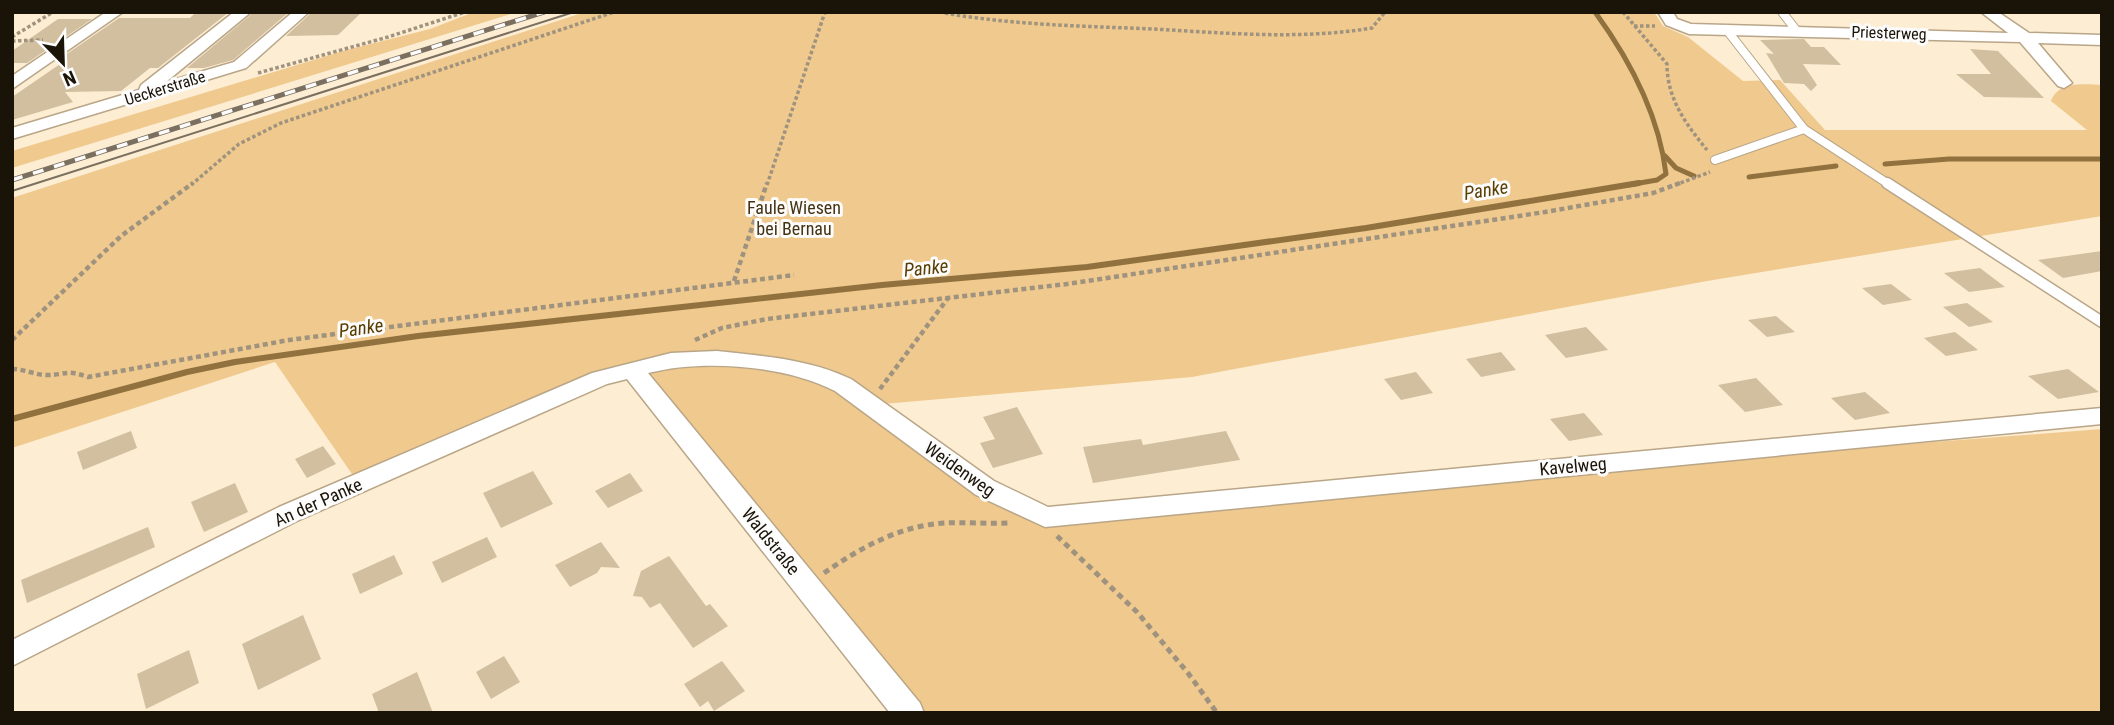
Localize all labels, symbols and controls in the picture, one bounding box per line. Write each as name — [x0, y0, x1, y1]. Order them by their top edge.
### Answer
street label: Priesterweg — [1851, 22, 1927, 44]
north arrow — [28, 28, 98, 98]
text: N — [60, 65, 79, 91]
street label: Ueckerstraße — [122, 67, 208, 109]
water label: Panke — [1462, 175, 1510, 205]
park label: Faule Wiesen bei Bernau — [747, 197, 841, 239]
water label: Panke — [903, 254, 949, 282]
water label: Panke — [337, 314, 385, 342]
street label: Weidenweg — [921, 437, 999, 501]
street label: Kavelweg — [1538, 453, 1608, 479]
street label: An der Panke — [271, 473, 365, 531]
street label: Waldstraße — [738, 503, 804, 579]

